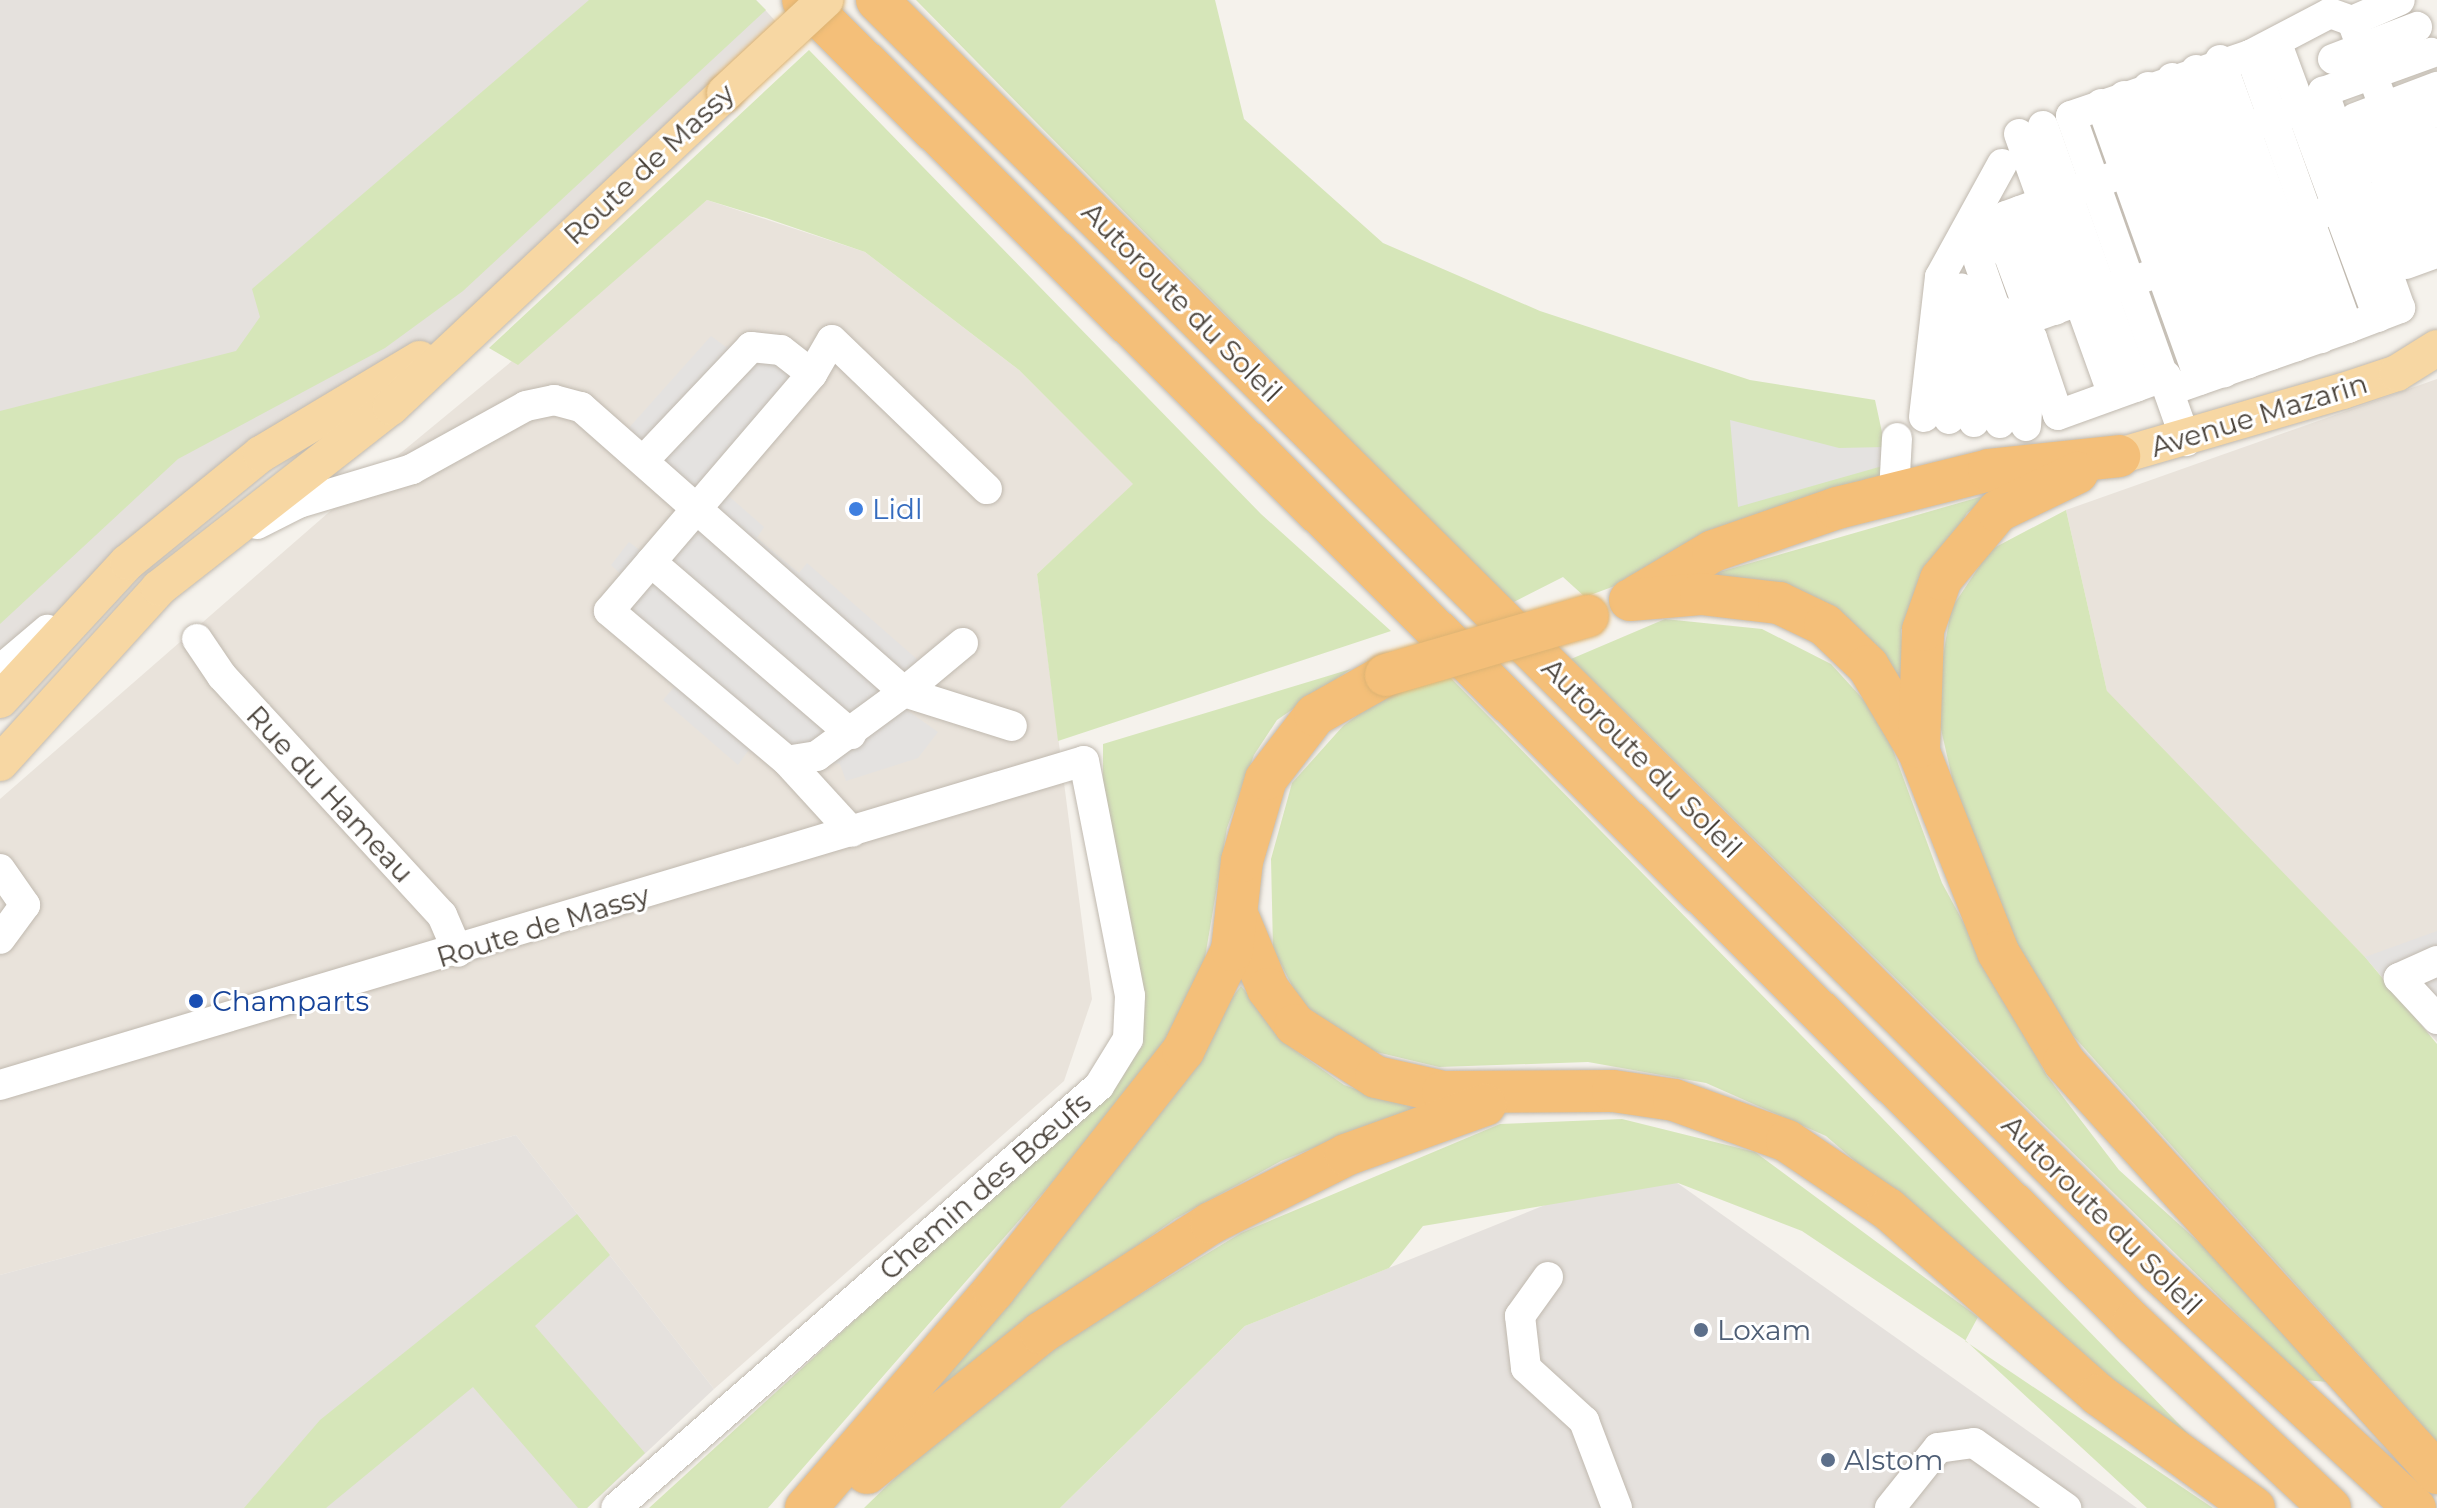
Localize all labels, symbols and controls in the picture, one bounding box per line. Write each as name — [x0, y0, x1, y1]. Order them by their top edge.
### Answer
street label: Route de Massy — [557, 76, 741, 252]
street label: Autoroute du Soleil — [1075, 195, 1289, 409]
street label: Avenue Mazarin — [2147, 366, 2371, 464]
place label: Lidl — [872, 492, 923, 526]
marker: Lidl — [847, 500, 865, 518]
street label: Autoroute du Soleil — [1535, 651, 1749, 865]
street label: Rue du Hameau — [240, 699, 420, 889]
street label: Route de Massy — [433, 878, 653, 974]
place label: Champarts — [212, 984, 369, 1018]
marker: Champarts — [187, 992, 205, 1010]
street label: Chemin des Bœufs — [872, 1085, 1098, 1287]
street label: Autoroute du Soleil — [1995, 1108, 2209, 1322]
place label: Loxam — [1717, 1313, 1811, 1347]
marker: Loxam — [1692, 1321, 1710, 1339]
place label: Alstom — [1844, 1443, 1943, 1477]
marker: Alstom — [1819, 1451, 1837, 1469]

